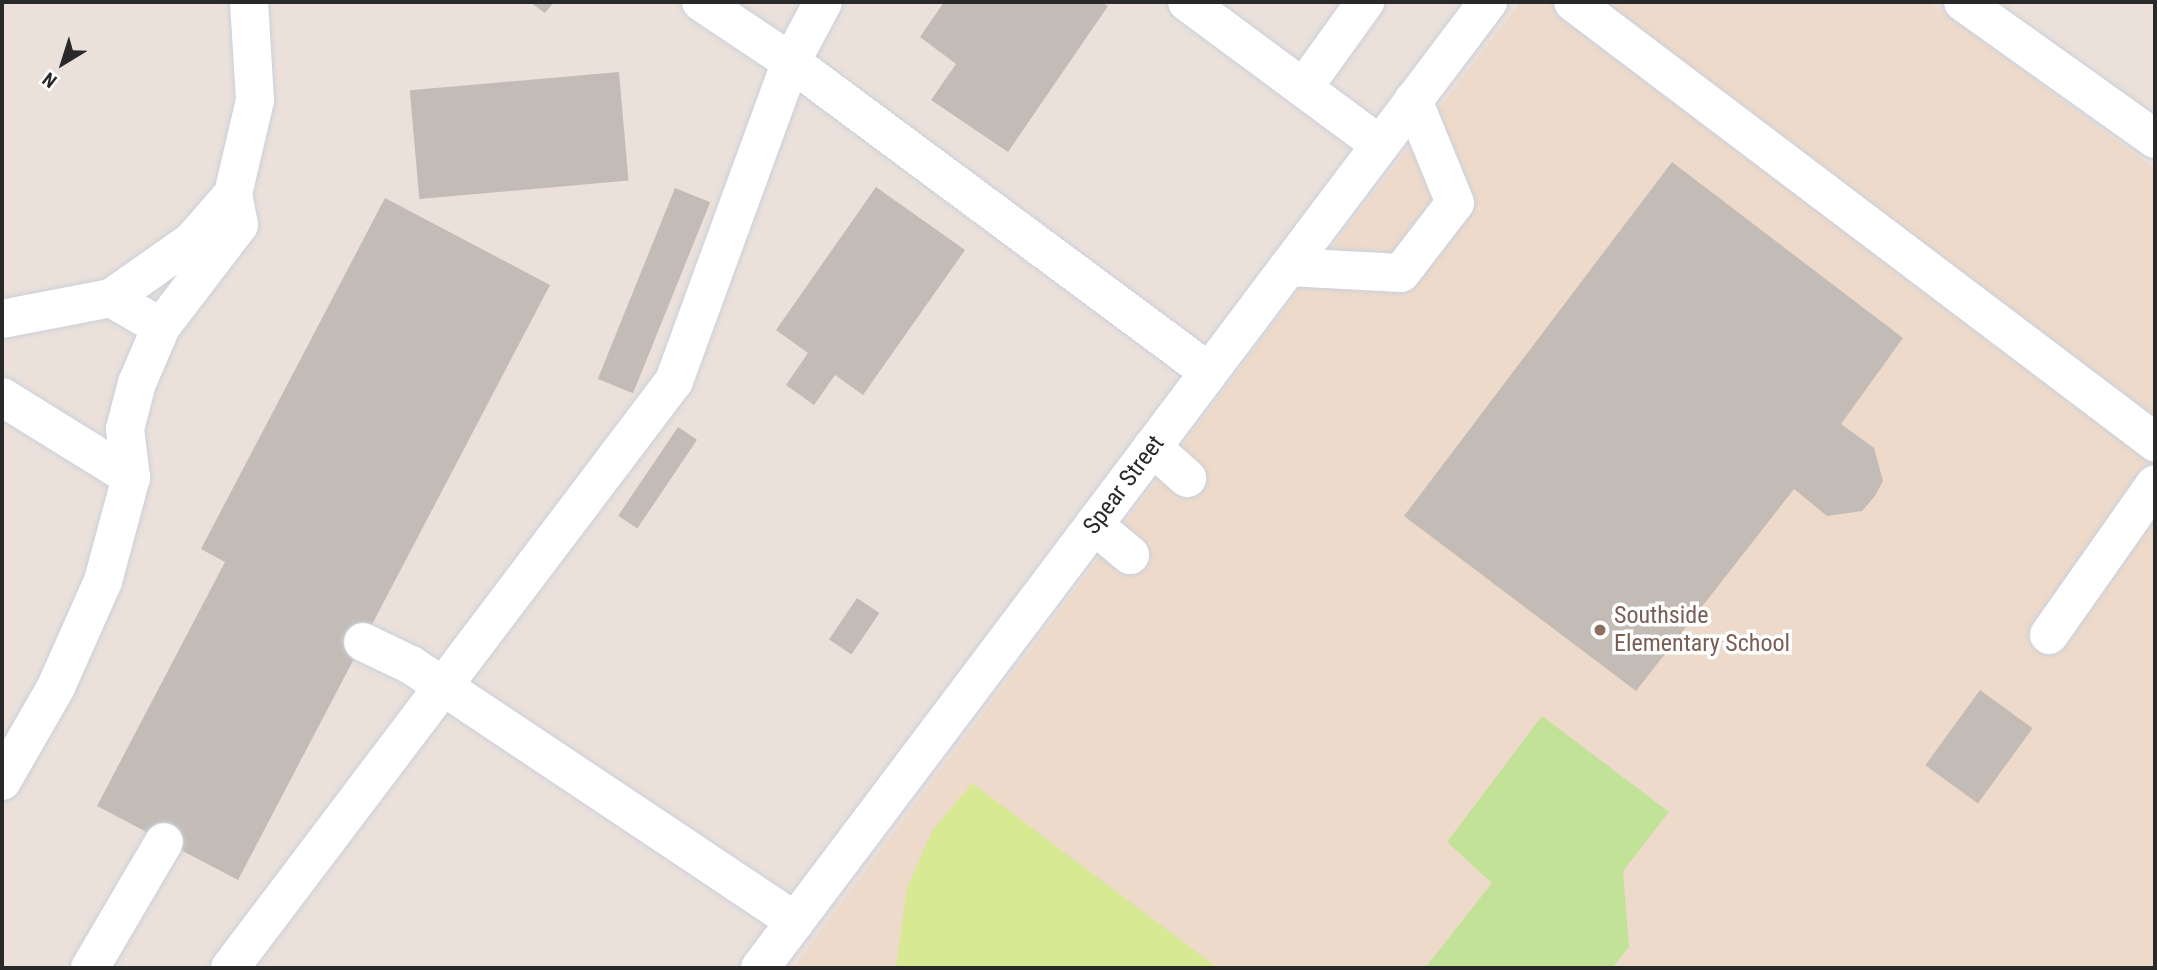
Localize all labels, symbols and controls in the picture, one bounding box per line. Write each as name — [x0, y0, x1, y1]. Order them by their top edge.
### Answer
north arrow — [28, 28, 98, 98]
text: N — [38, 67, 61, 93]
street label: Spear Street — [1078, 430, 1170, 540]
place label: Southside Elementary School — [1614, 602, 1790, 658]
marker: Southside Elementary School — [1592, 622, 1608, 638]

